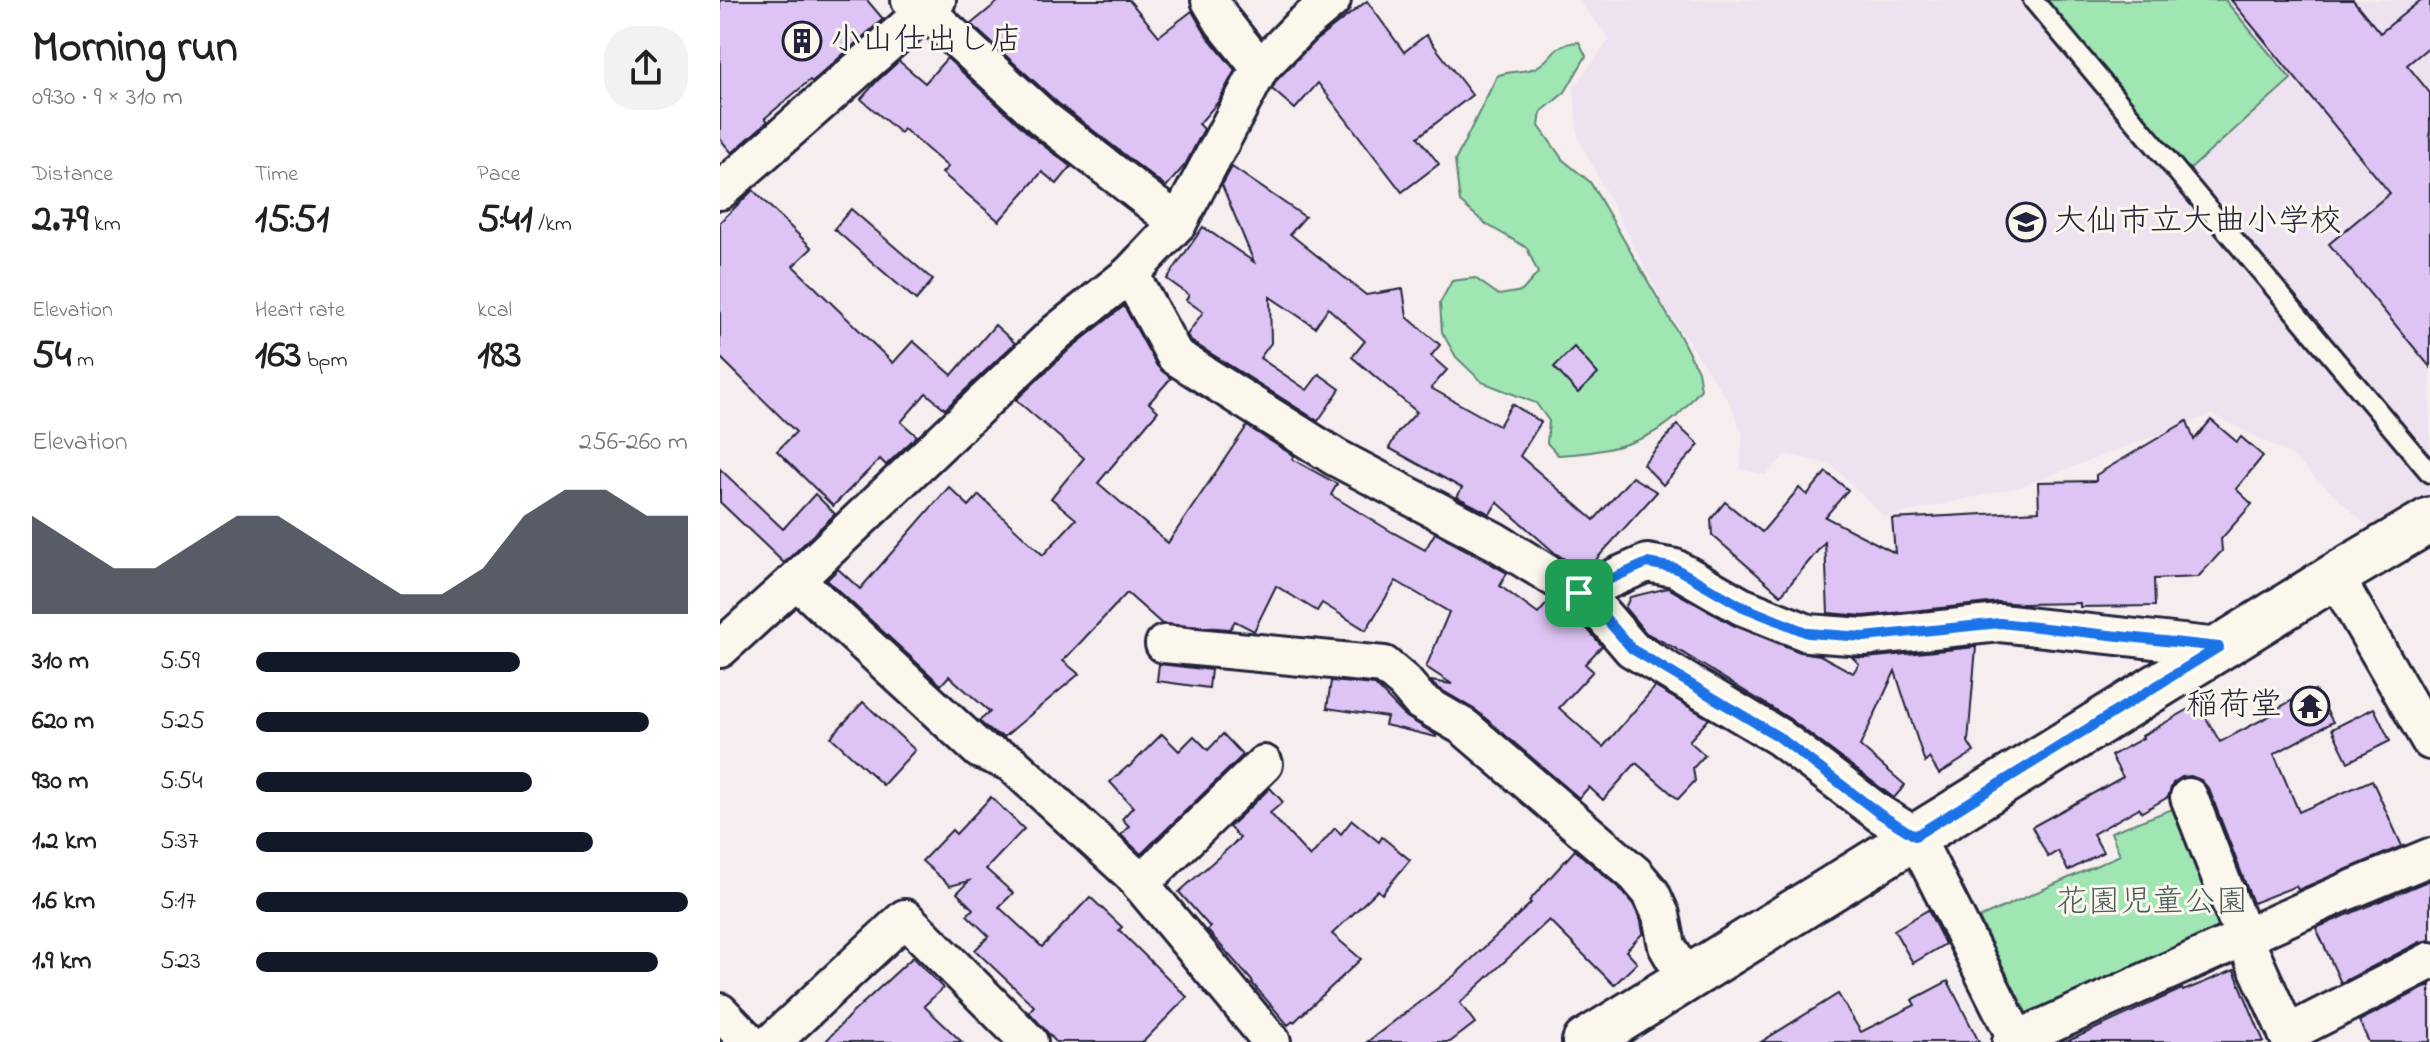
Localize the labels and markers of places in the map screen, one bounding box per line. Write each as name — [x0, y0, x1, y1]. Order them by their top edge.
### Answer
place label: 小山仕出し店 — [830, 18, 1022, 65]
building icon: 小山仕出し店 — [781, 20, 823, 62]
place label: 大仙市立大曲小学校 — [2054, 199, 2342, 246]
school or university icon: 大仙市立大曲小学校 — [2005, 201, 2047, 243]
pin — [1545, 559, 1613, 627]
place label: 稲荷堂 — [2186, 683, 2282, 730]
temple icon: 稲荷堂 — [2289, 685, 2331, 727]

